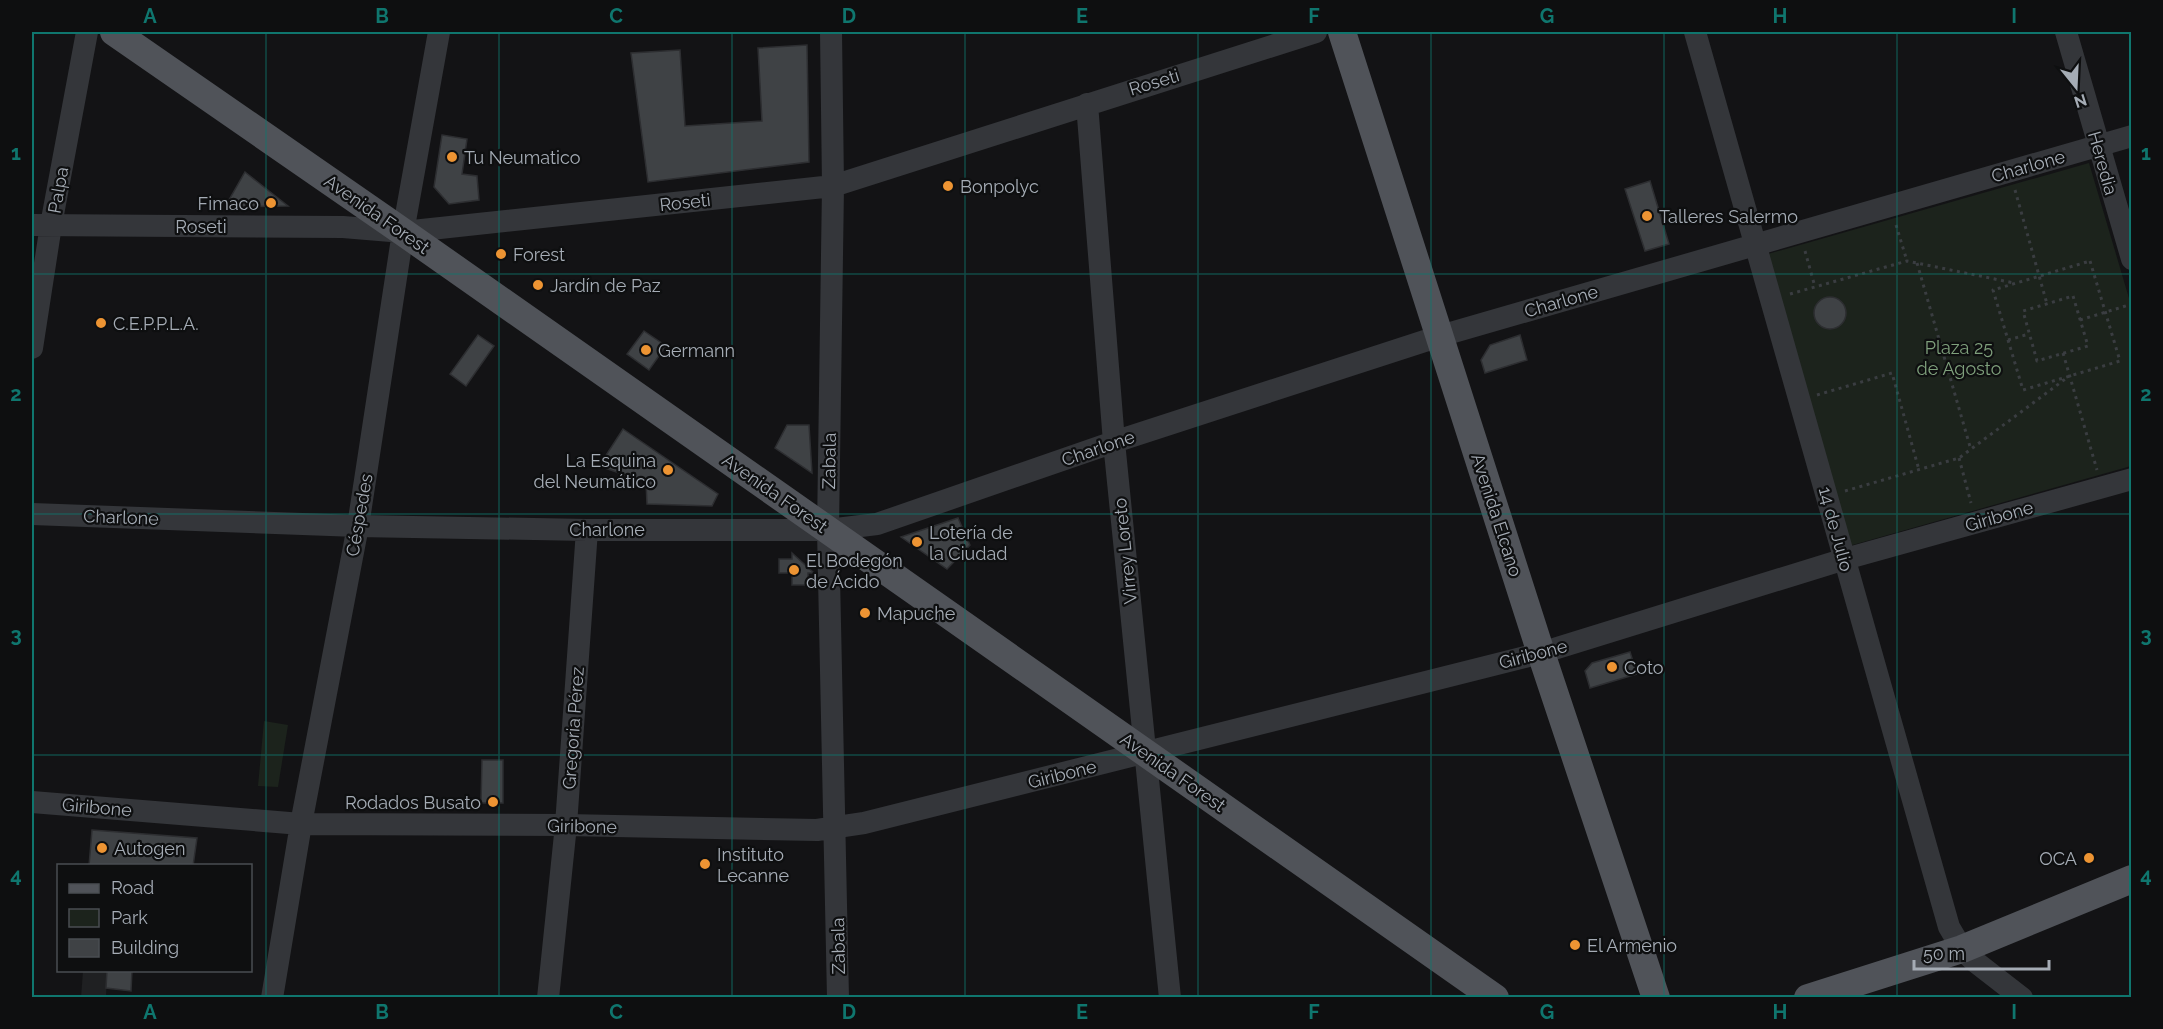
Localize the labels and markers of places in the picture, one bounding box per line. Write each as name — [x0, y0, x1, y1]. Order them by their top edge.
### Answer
place label: Tu Neumatico — [464, 147, 581, 168]
marker: Tu Neumatico — [445, 150, 459, 164]
place label: Bonpolyc — [960, 176, 1039, 197]
marker: Bonpolyc — [941, 179, 955, 193]
place label: Fimaco — [198, 193, 259, 214]
marker: Fimaco — [264, 196, 278, 210]
place label: Talleres Salermo — [1659, 206, 1798, 227]
marker: Talleres Salermo — [1640, 209, 1654, 223]
place label: Forest — [513, 244, 565, 265]
marker: Forest — [494, 247, 508, 261]
place label: Jardín de Paz — [550, 275, 661, 296]
marker: Jardín de Paz — [531, 278, 545, 292]
place label: C.E.P.P.L.A. — [113, 313, 199, 334]
marker: C.E.P.P.L.A. — [94, 316, 108, 330]
place label: Germann — [658, 340, 735, 361]
marker: Germann — [639, 343, 653, 357]
place label: La Esquina del Neumático — [534, 450, 656, 492]
marker: La Esquina del Neumático — [661, 463, 675, 477]
place label: Lotería de la Ciudad — [929, 522, 1013, 564]
marker: Lotería de la Ciudad — [910, 535, 924, 549]
place label: El Bodegón de Ácido — [806, 550, 903, 592]
marker: El Bodegón de Ácido — [787, 563, 801, 577]
place label: Mapuche — [877, 603, 956, 624]
marker: Mapuche — [858, 606, 872, 620]
place label: Coto — [1624, 657, 1664, 678]
marker: Coto — [1605, 660, 1619, 674]
place label: Rodados Busato — [345, 792, 481, 813]
marker: Rodados Busato — [486, 795, 500, 809]
place label: Autogen — [114, 838, 185, 859]
marker: Autogen — [95, 841, 109, 855]
place label: Instituto Lecanne — [717, 844, 790, 886]
place label: OCA — [2039, 848, 2077, 869]
marker: OCA — [2082, 851, 2096, 865]
marker: Instituto Lecanne — [698, 857, 712, 871]
place label: El Armenio — [1587, 935, 1677, 956]
marker: El Armenio — [1568, 938, 1582, 952]

